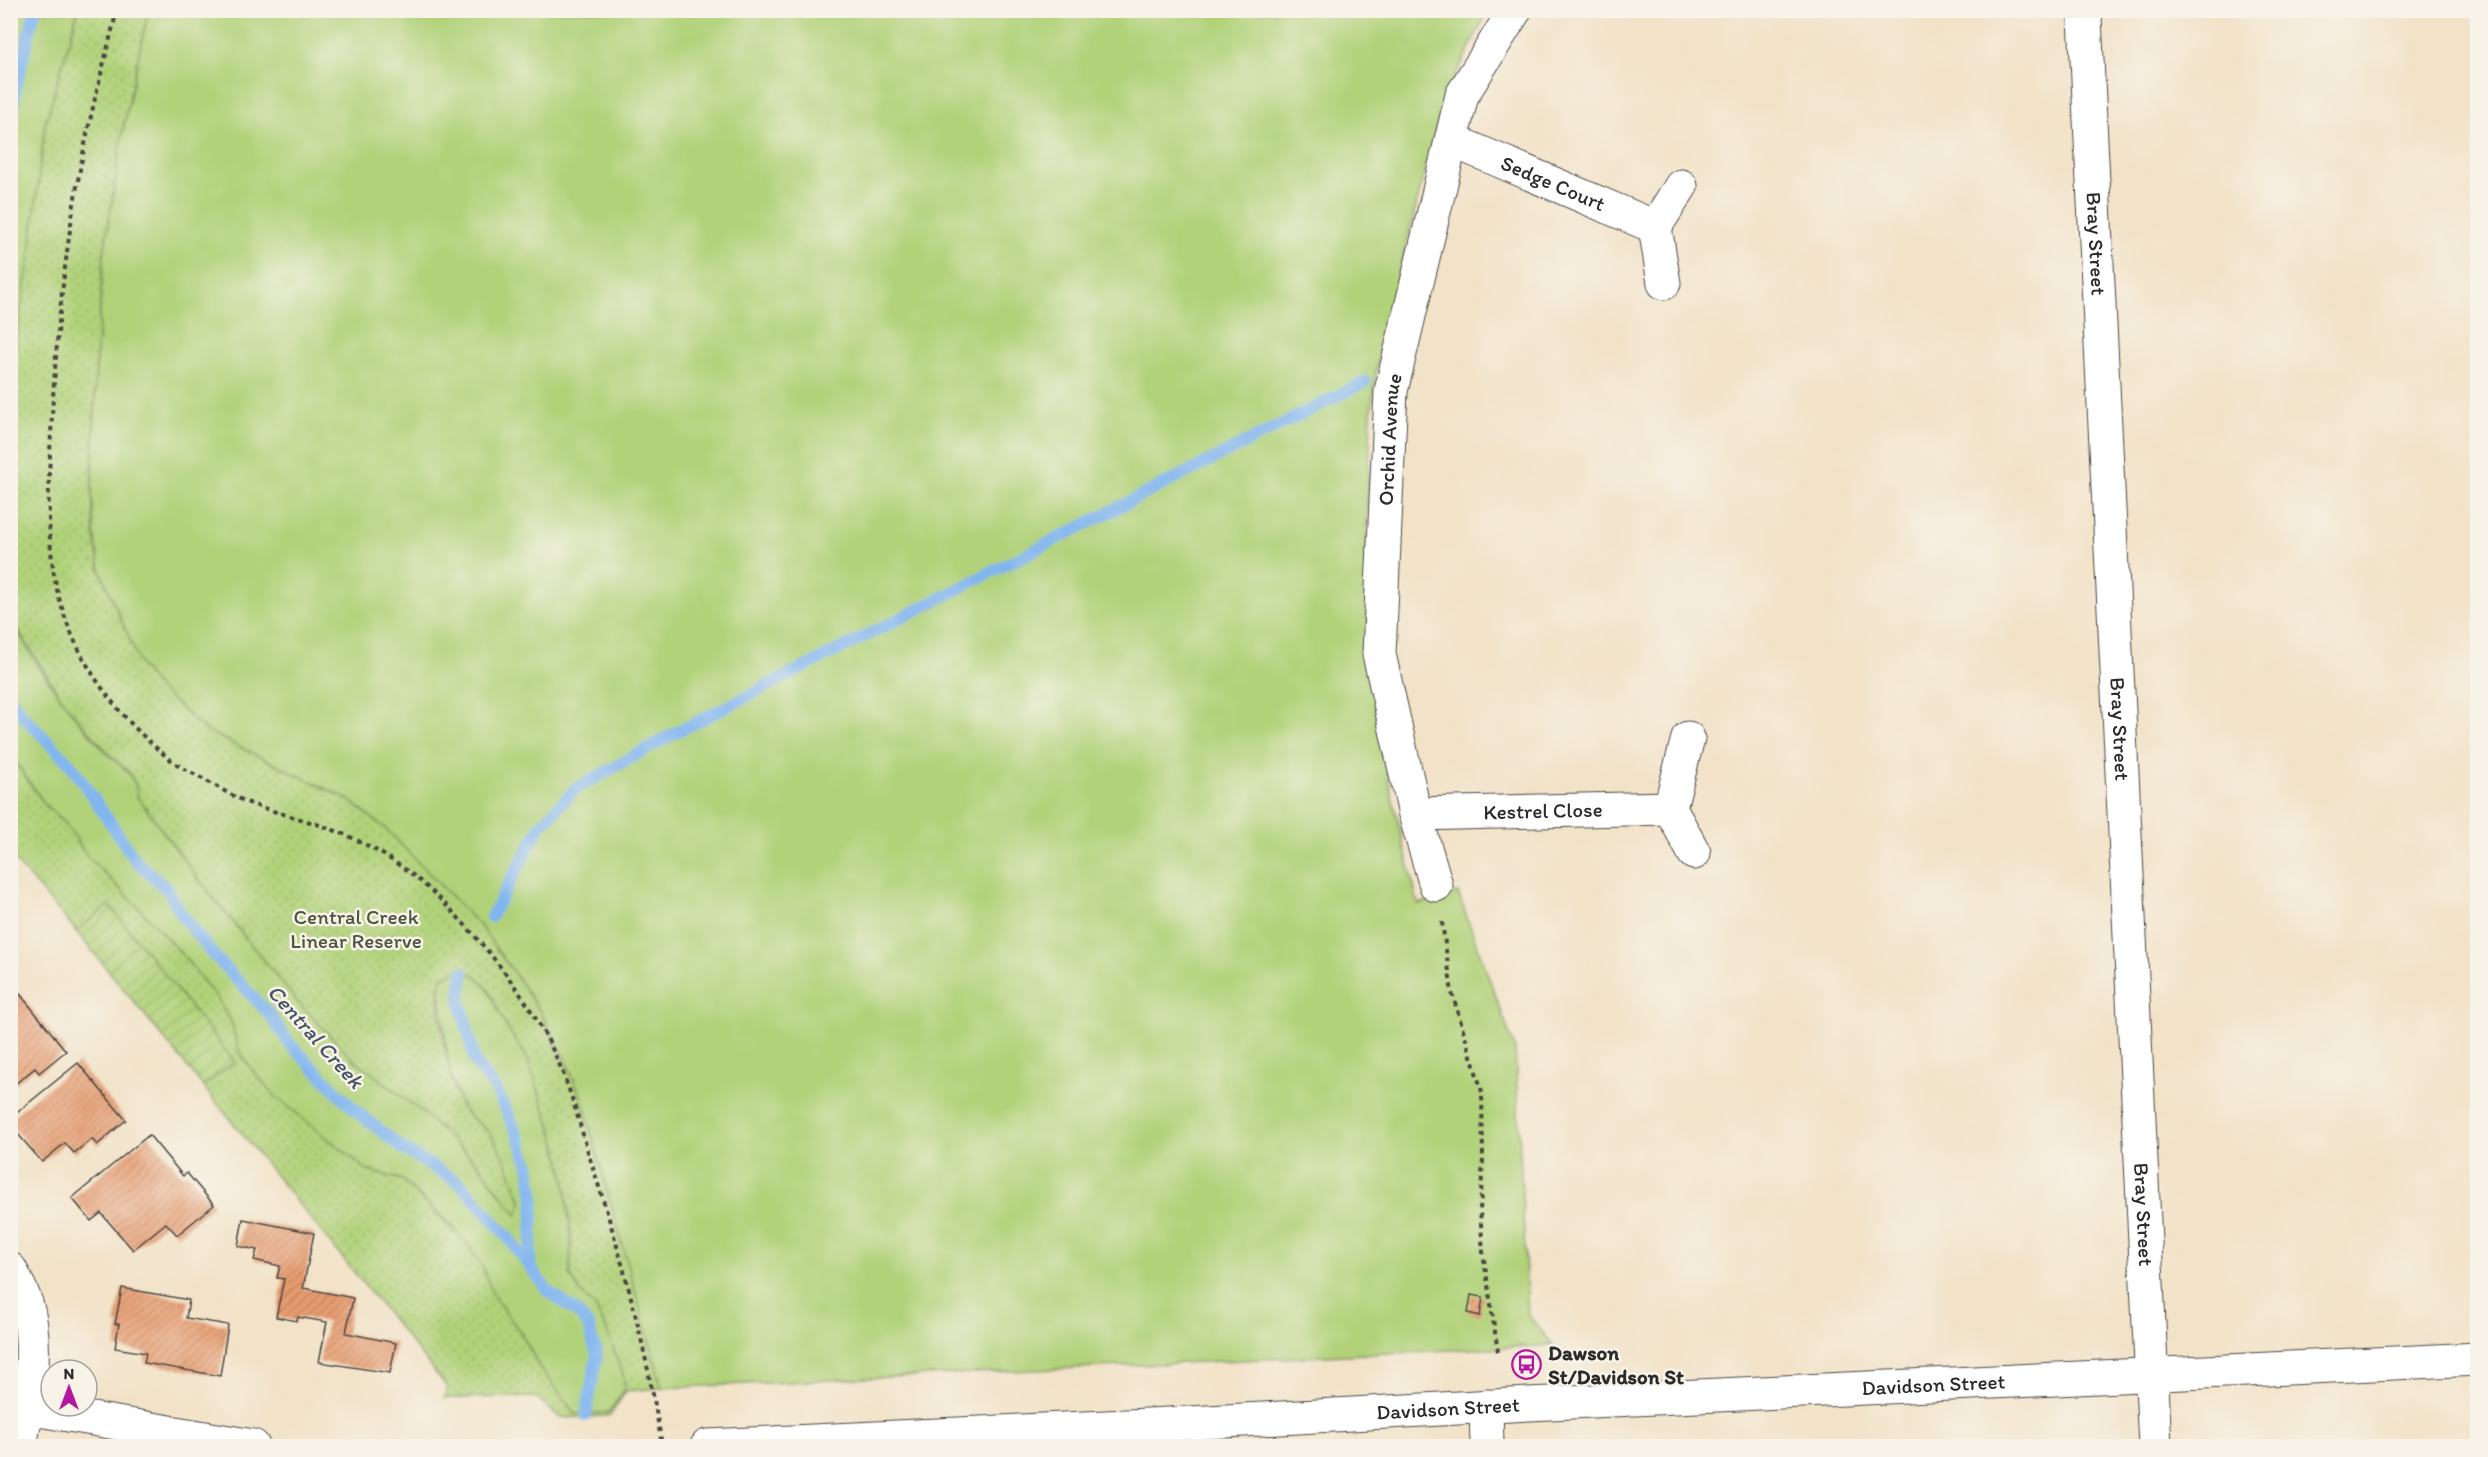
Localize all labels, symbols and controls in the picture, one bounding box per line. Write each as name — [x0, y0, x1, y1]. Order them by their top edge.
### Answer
street label: Sedge Court — [1497, 150, 1609, 216]
street label: Bray Street — [2082, 191, 2112, 296]
street label: Orchid Avenue — [1373, 370, 1407, 506]
street label: Bray Street — [2105, 677, 2135, 781]
street label: Kestrel Close — [1483, 797, 1603, 824]
park label: Central Creek Linear Reserve — [290, 904, 422, 953]
water label: Central Creek — [262, 979, 371, 1095]
street label: Bray Street — [2129, 1162, 2159, 1267]
place label: Dawson St/Davidson St — [1548, 1340, 1684, 1389]
bus stop icon: Dawson St/Davidson St — [1511, 1349, 1543, 1381]
north arrow — [39, 1358, 99, 1418]
text: N — [64, 1364, 74, 1383]
street label: Davidson Street — [1861, 1368, 2006, 1400]
street label: Davidson Street — [1376, 1392, 1521, 1425]

